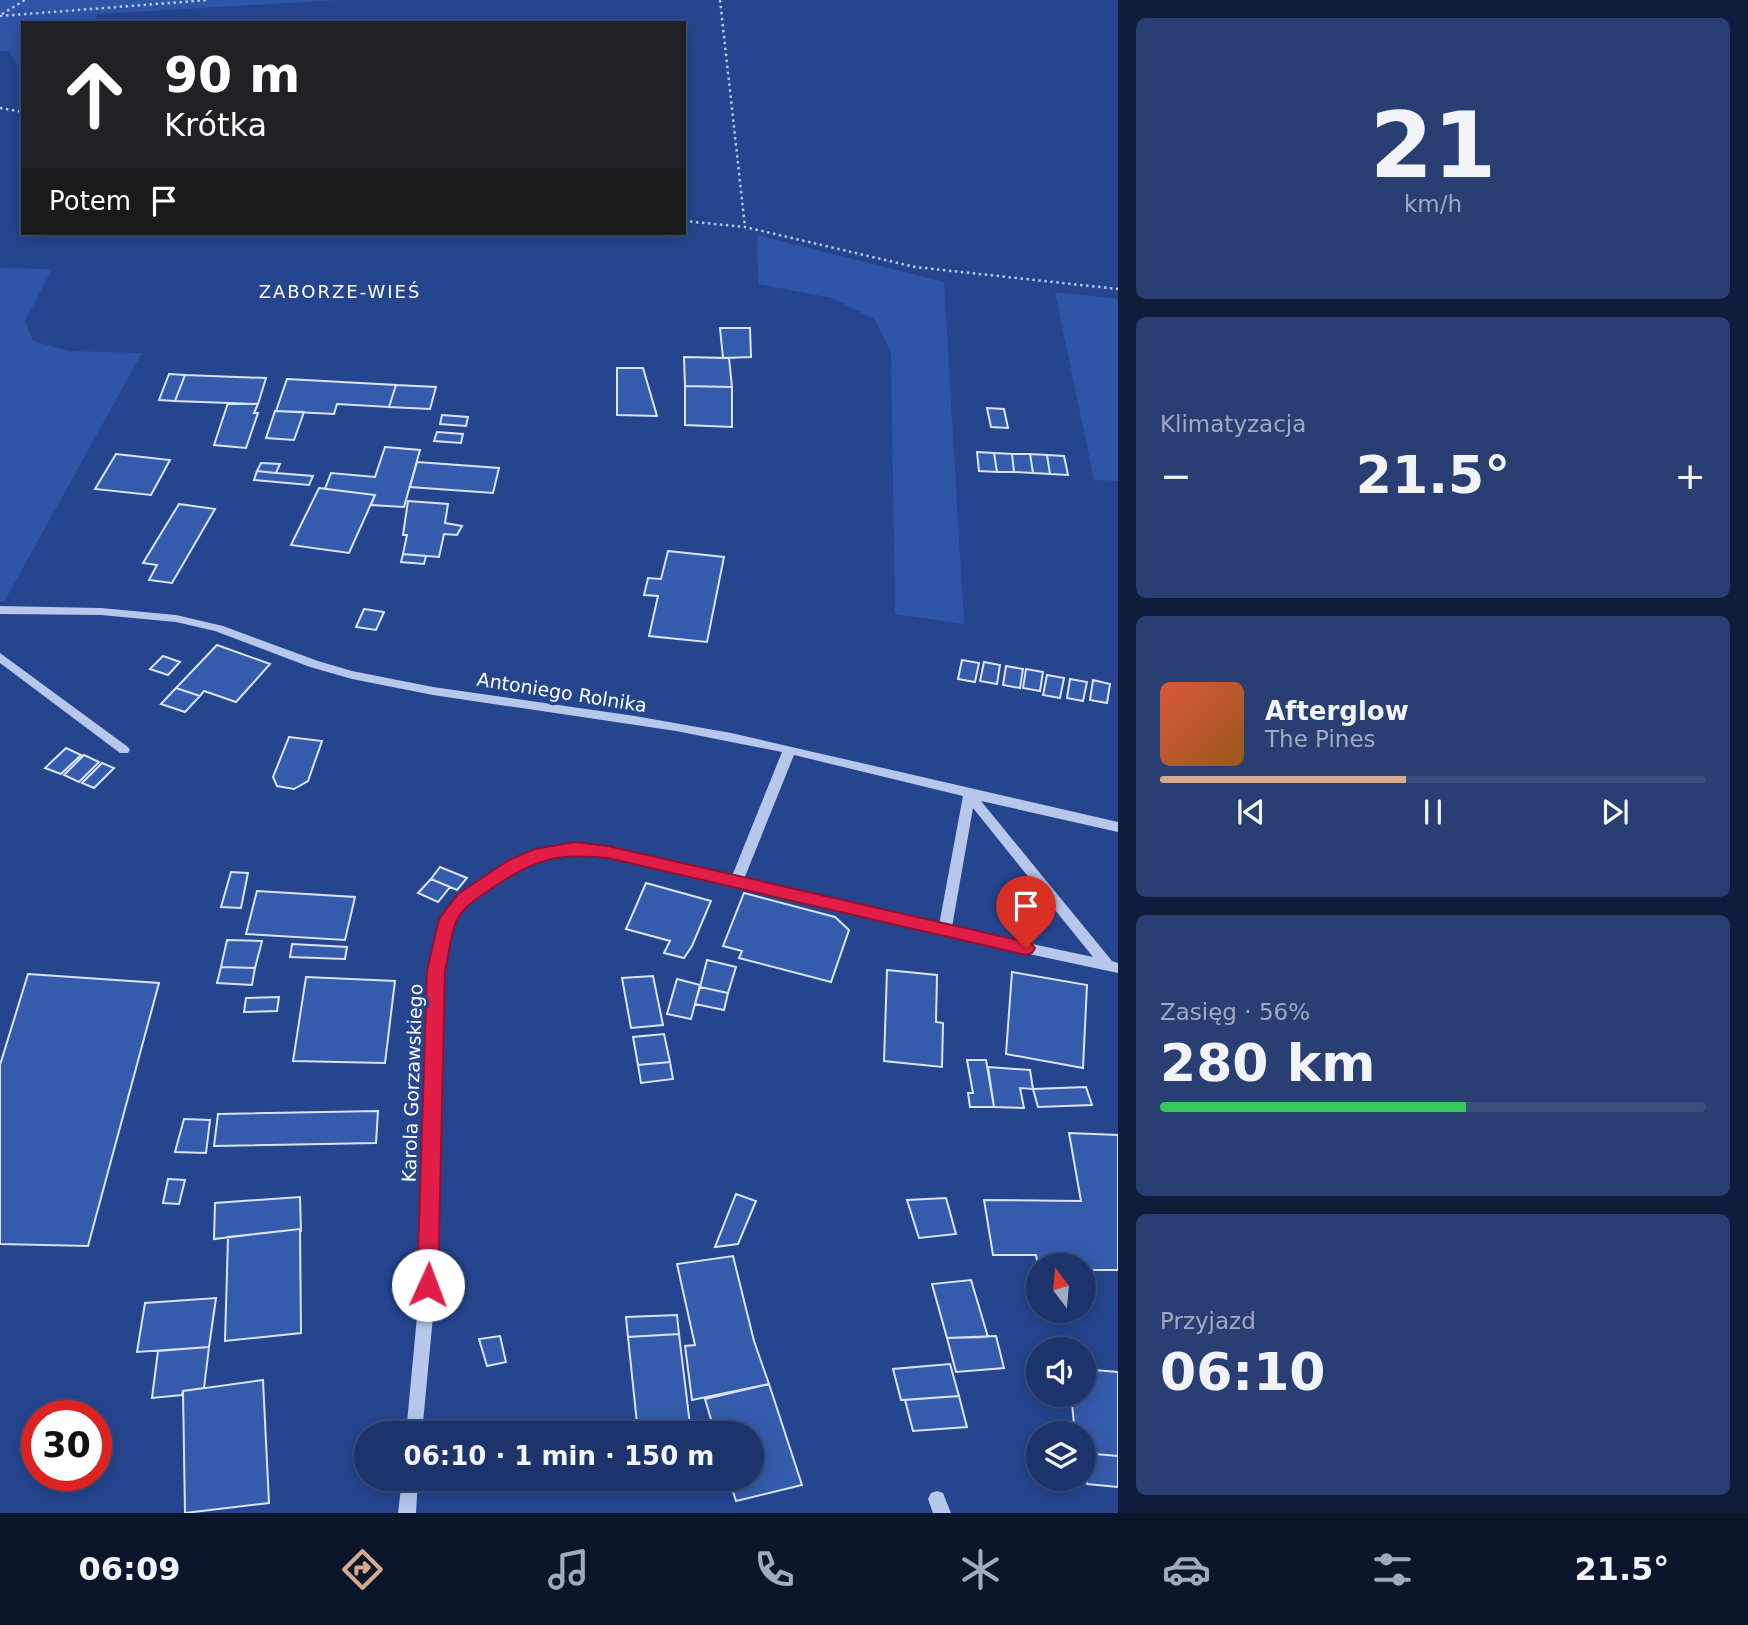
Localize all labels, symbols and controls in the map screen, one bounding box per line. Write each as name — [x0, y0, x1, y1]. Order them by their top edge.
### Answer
text: 90 m — [164, 47, 300, 104]
icon: ahead — [49, 49, 140, 140]
text: 21 — [1370, 93, 1496, 198]
text: Krótka — [164, 106, 267, 144]
icon: arrive — [145, 182, 183, 220]
text: Potem — [49, 186, 131, 216]
text: km/h — [1404, 191, 1462, 217]
district label: ZABORZE-WIEŚ — [259, 281, 421, 302]
text: Klimatyzacja — [1160, 411, 1306, 437]
text: 21.5° — [1356, 445, 1510, 505]
text: − — [1160, 454, 1192, 498]
text: + — [1674, 454, 1706, 498]
street label: Antoniego Rolnika — [475, 668, 649, 716]
text: Afterglow — [1265, 696, 1409, 726]
text: The Pines — [1265, 726, 1376, 752]
icon: previous — [1232, 793, 1270, 831]
icon: pause — [1414, 793, 1452, 831]
icon: next — [1596, 793, 1634, 831]
pin — [996, 876, 1056, 948]
icon: arrive — [1007, 887, 1045, 925]
street label: Karola Gorzawskiego — [398, 983, 426, 1183]
text: Zasięg · 56% — [1160, 999, 1310, 1025]
text: 280 km — [1160, 1033, 1375, 1093]
position arrow — [391, 1248, 465, 1322]
north arrow — [1026, 1253, 1096, 1323]
map controls — [1026, 1253, 1096, 1491]
text: Przyjazd — [1160, 1308, 1256, 1334]
button: sound — [1026, 1337, 1096, 1407]
text: 06:10 — [1160, 1342, 1326, 1402]
speed limit sign: 30 — [21, 1400, 112, 1491]
button: layers — [1026, 1421, 1096, 1491]
text: 06:10 · 1 min · 150 m — [404, 1441, 714, 1471]
icon: directions — [338, 1545, 387, 1594]
icon: music — [544, 1545, 593, 1594]
icon: phone — [750, 1545, 799, 1594]
icon: climate — [956, 1545, 1005, 1594]
icon: car — [1162, 1545, 1211, 1594]
icon: filters — [1368, 1545, 1417, 1594]
text: 06:09 — [79, 1550, 180, 1588]
text: 21.5° — [1574, 1550, 1669, 1588]

